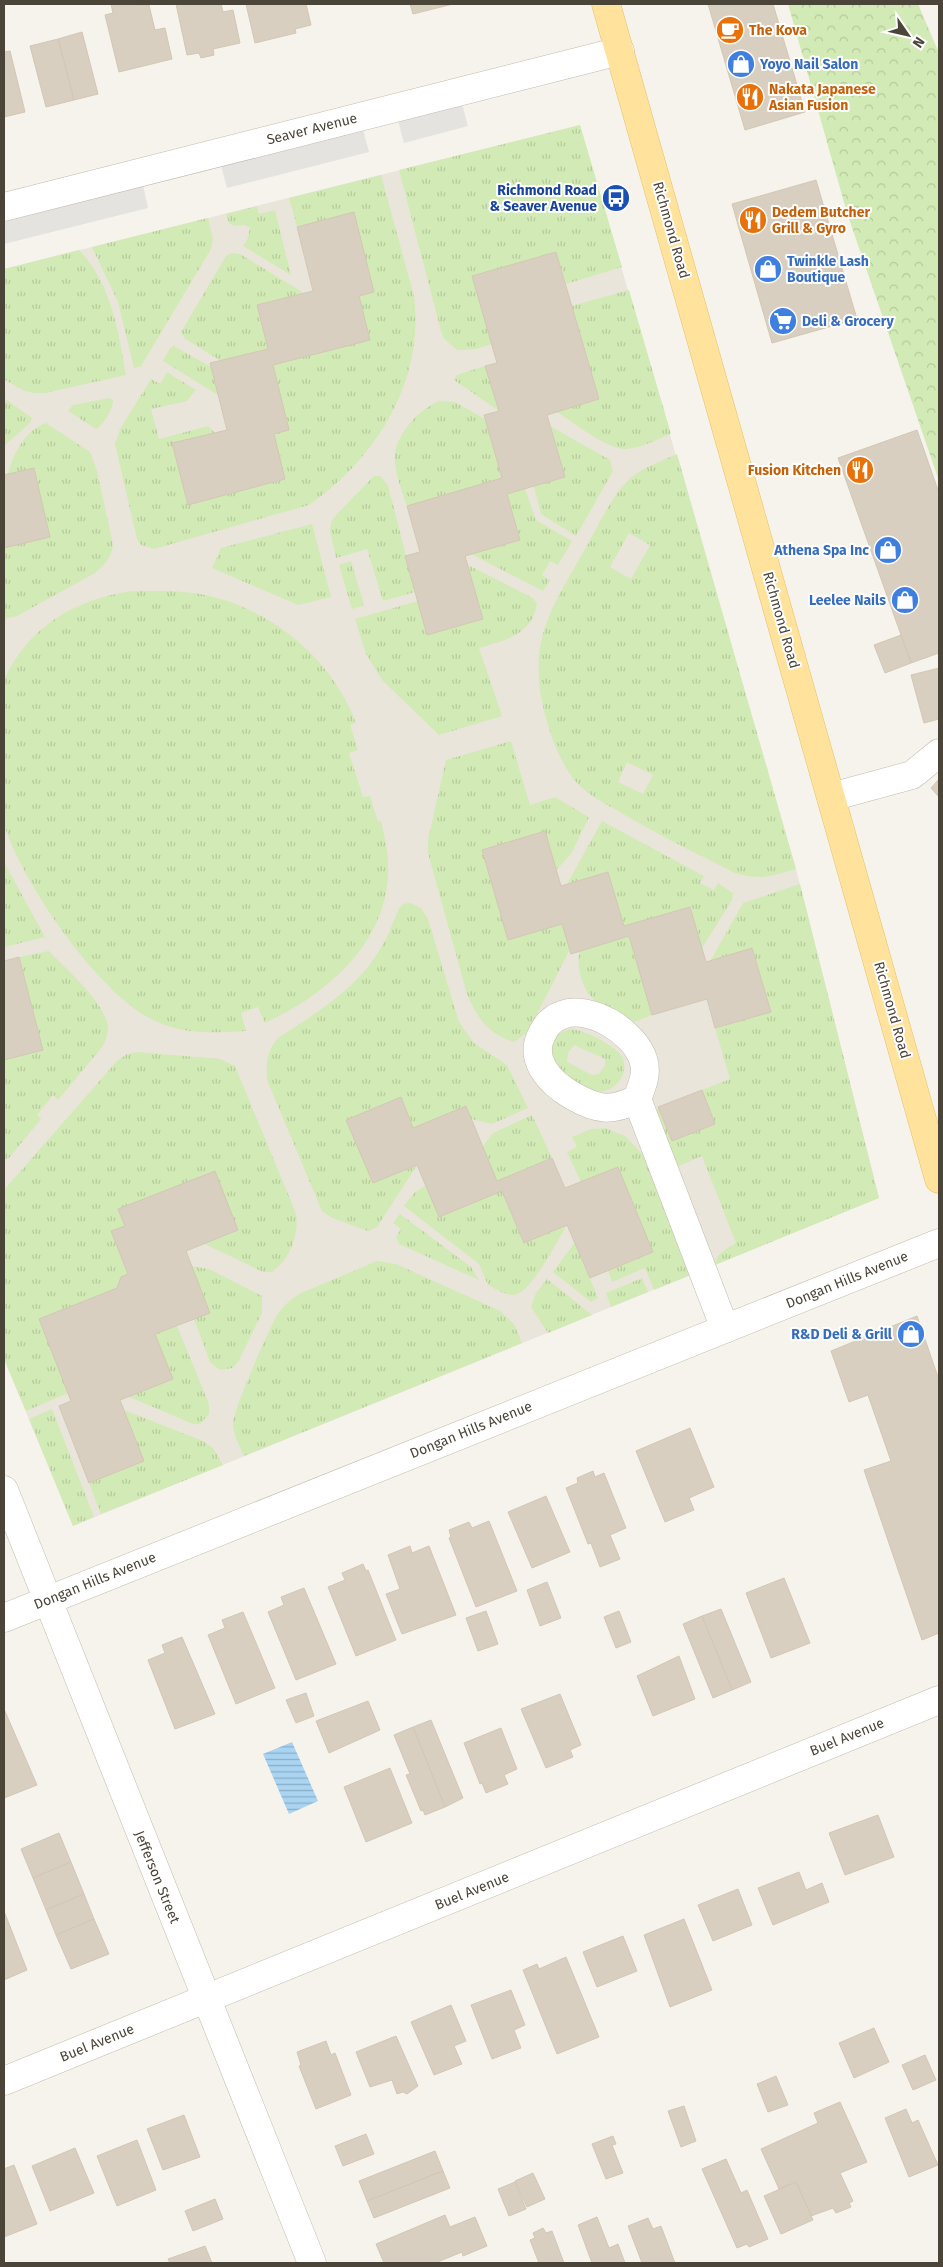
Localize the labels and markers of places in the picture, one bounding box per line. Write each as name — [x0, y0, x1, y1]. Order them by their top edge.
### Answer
cafe icon: The Kova — [715, 15, 745, 45]
place label: The Kova — [749, 22, 807, 39]
shop icon: Yoyo Nail Salon — [726, 49, 756, 79]
place label: Yoyo Nail Salon — [759, 56, 858, 73]
place label: Nakata Japanese Asian Fusion — [768, 81, 876, 114]
restaurant icon: Nakata Japanese Asian Fusion — [735, 82, 765, 112]
place label: Richmond Road & Seaver Avenue — [489, 182, 597, 215]
bus stop icon: Richmond Road & Seaver Avenue — [601, 183, 631, 213]
place label: Dedem Butcher Grill & Gyro — [772, 204, 870, 237]
restaurant icon: Dedem Butcher Grill & Gyro — [738, 205, 768, 235]
place label: Twinkle Lash Boutique — [787, 253, 869, 286]
shop icon: Twinkle Lash Boutique — [753, 254, 783, 284]
supermarket icon: Deli & Grocery — [768, 306, 798, 336]
place label: Deli & Grocery — [802, 313, 894, 330]
restaurant icon: Fusion Kitchen — [845, 455, 875, 485]
place label: Fusion Kitchen — [748, 462, 841, 479]
shop icon: Athena Spa Inc — [873, 535, 903, 565]
place label: Athena Spa Inc — [773, 542, 869, 559]
shop icon: Leelee Nails — [890, 585, 920, 615]
place label: Leelee Nails — [809, 592, 886, 609]
shop icon: R&D Deli & Grill — [896, 1319, 926, 1349]
place label: R&D Deli & Grill — [791, 1326, 893, 1343]

